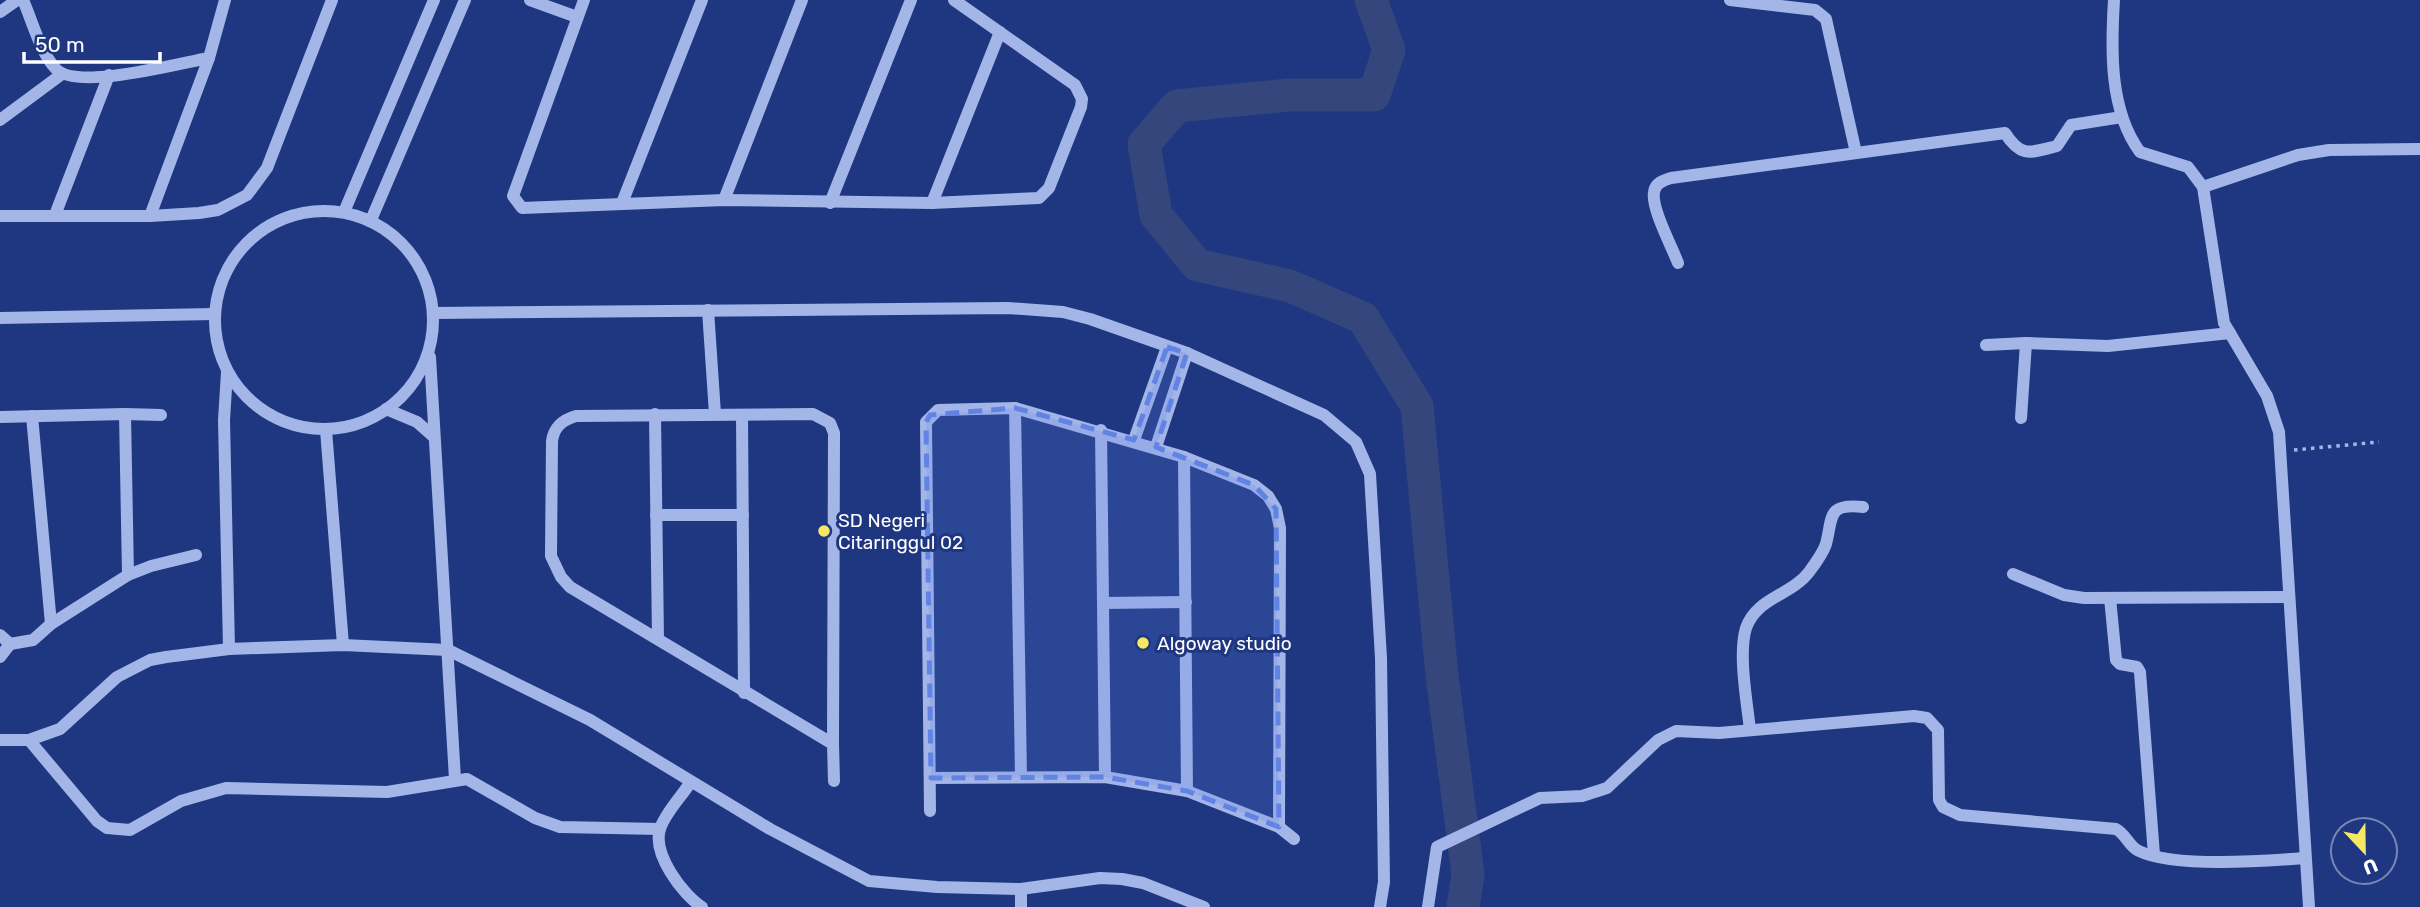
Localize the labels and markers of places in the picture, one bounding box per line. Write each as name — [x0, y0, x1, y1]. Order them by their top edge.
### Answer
place label: SD Negeri Citaringgul 02 — [838, 509, 963, 554]
marker: SD Negeri Citaringgul 02 — [816, 523, 832, 539]
place label: Algoway studio — [1157, 632, 1292, 655]
marker: Algoway studio — [1135, 635, 1151, 651]

